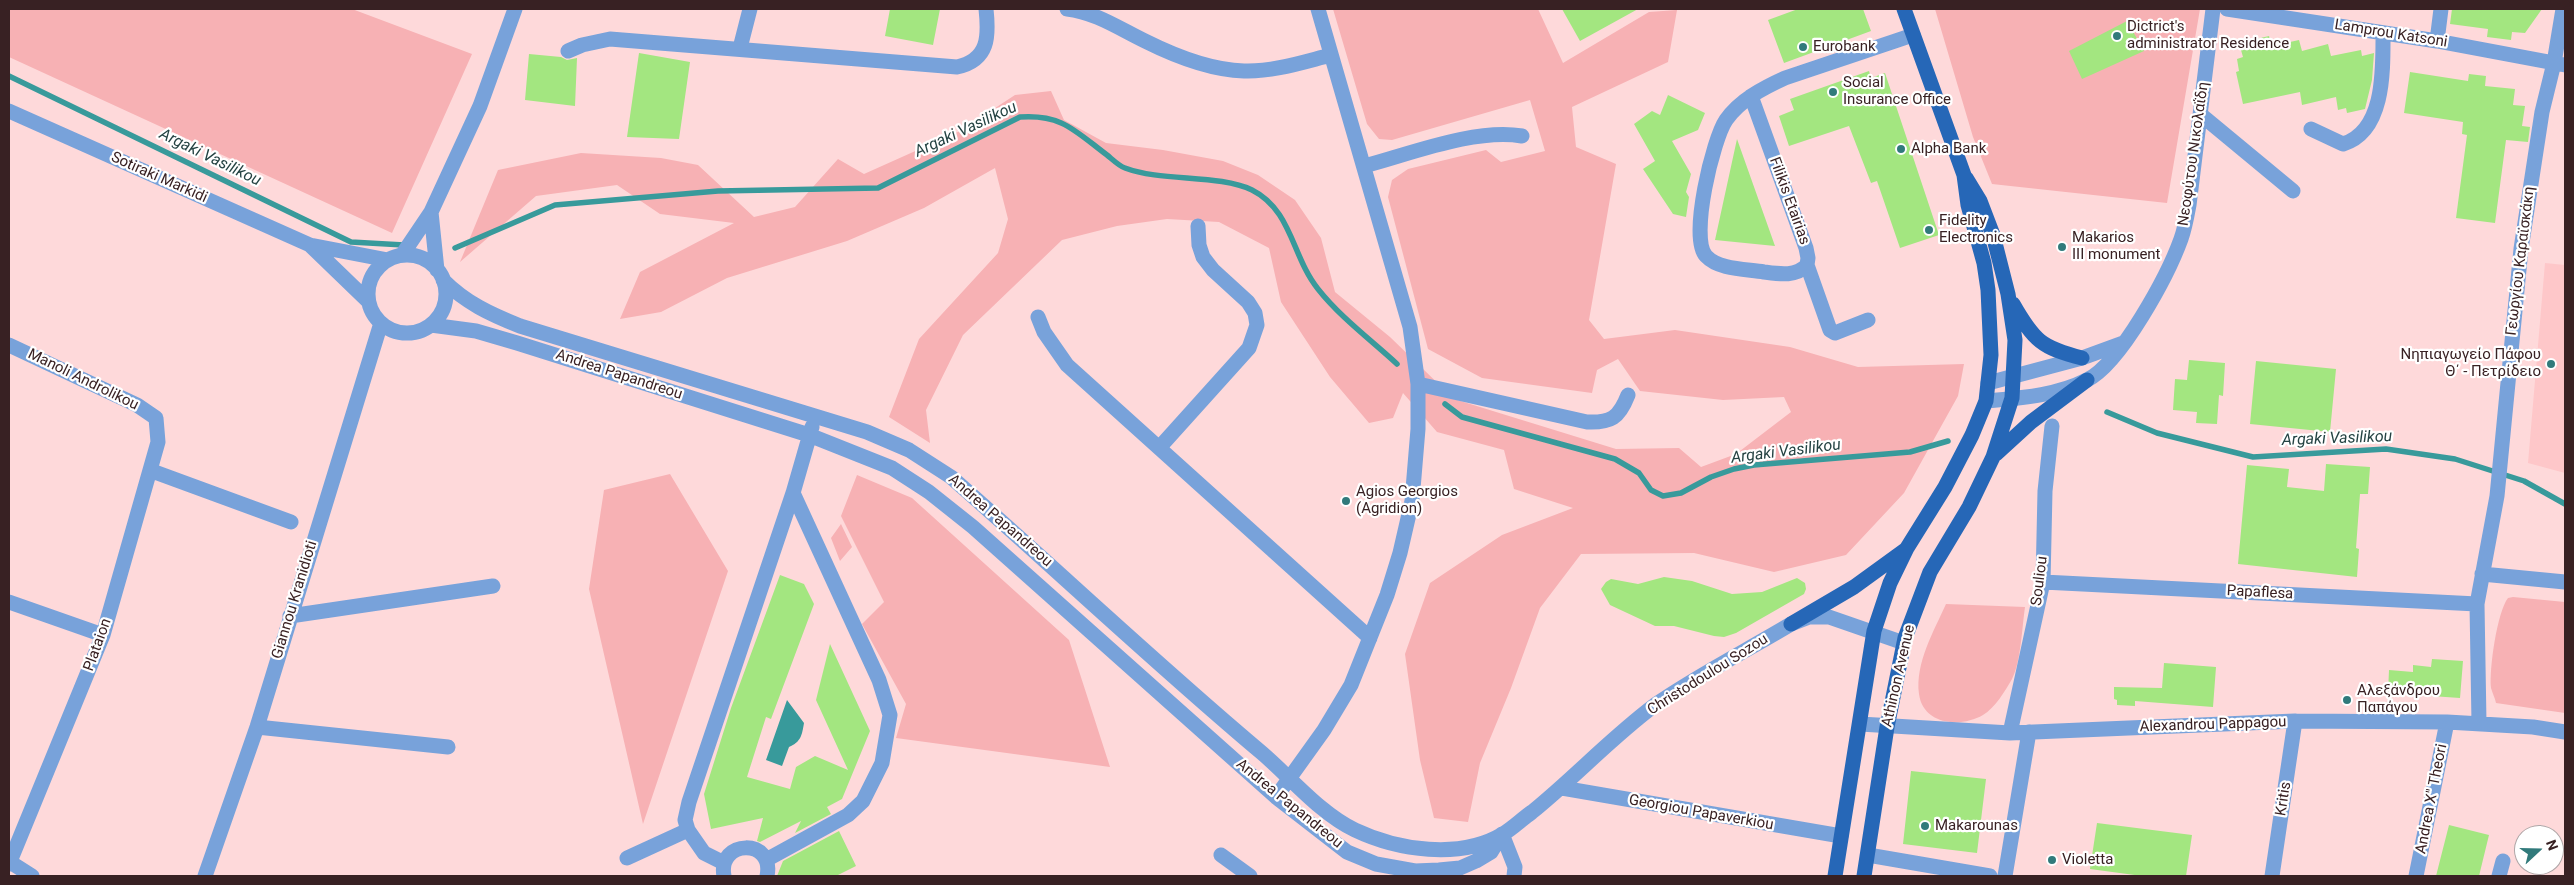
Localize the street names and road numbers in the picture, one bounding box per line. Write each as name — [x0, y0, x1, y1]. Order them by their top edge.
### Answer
street label: Lamprou Katsoni — [2333, 16, 2449, 52]
street label: Νεοφύτου Νικολαΐδη — [2175, 81, 2213, 227]
street label: Sotiraki Markidi — [108, 149, 210, 207]
street label: Filikis Etairias — [1765, 155, 1813, 247]
street label: Γεωργίου Καραϊσκάκη — [2503, 185, 2539, 337]
street label: Manoli Androlikou — [25, 345, 141, 415]
street label: Andrea Papandreou — [553, 346, 685, 404]
street label: Andrea Papandreou — [944, 471, 1056, 571]
street label: Giannou Kranidioti — [268, 539, 322, 661]
street label: Souliou — [2028, 555, 2052, 607]
street label: Papaflesa — [2226, 582, 2294, 604]
street label: Plataion — [80, 616, 116, 674]
street label: Athinon Avenue — [1878, 623, 1920, 729]
street label: Christodoulou Sozou — [1644, 631, 1772, 719]
street label: Alexandrou Pappagou — [2139, 713, 2287, 737]
street label: Andrea X" Theori — [2413, 742, 2451, 856]
street label: Andrea Papandreou — [1232, 756, 1346, 852]
street label: Kritis — [2272, 781, 2296, 817]
street label: Georgiou Papaverkiou — [1627, 791, 1775, 835]

